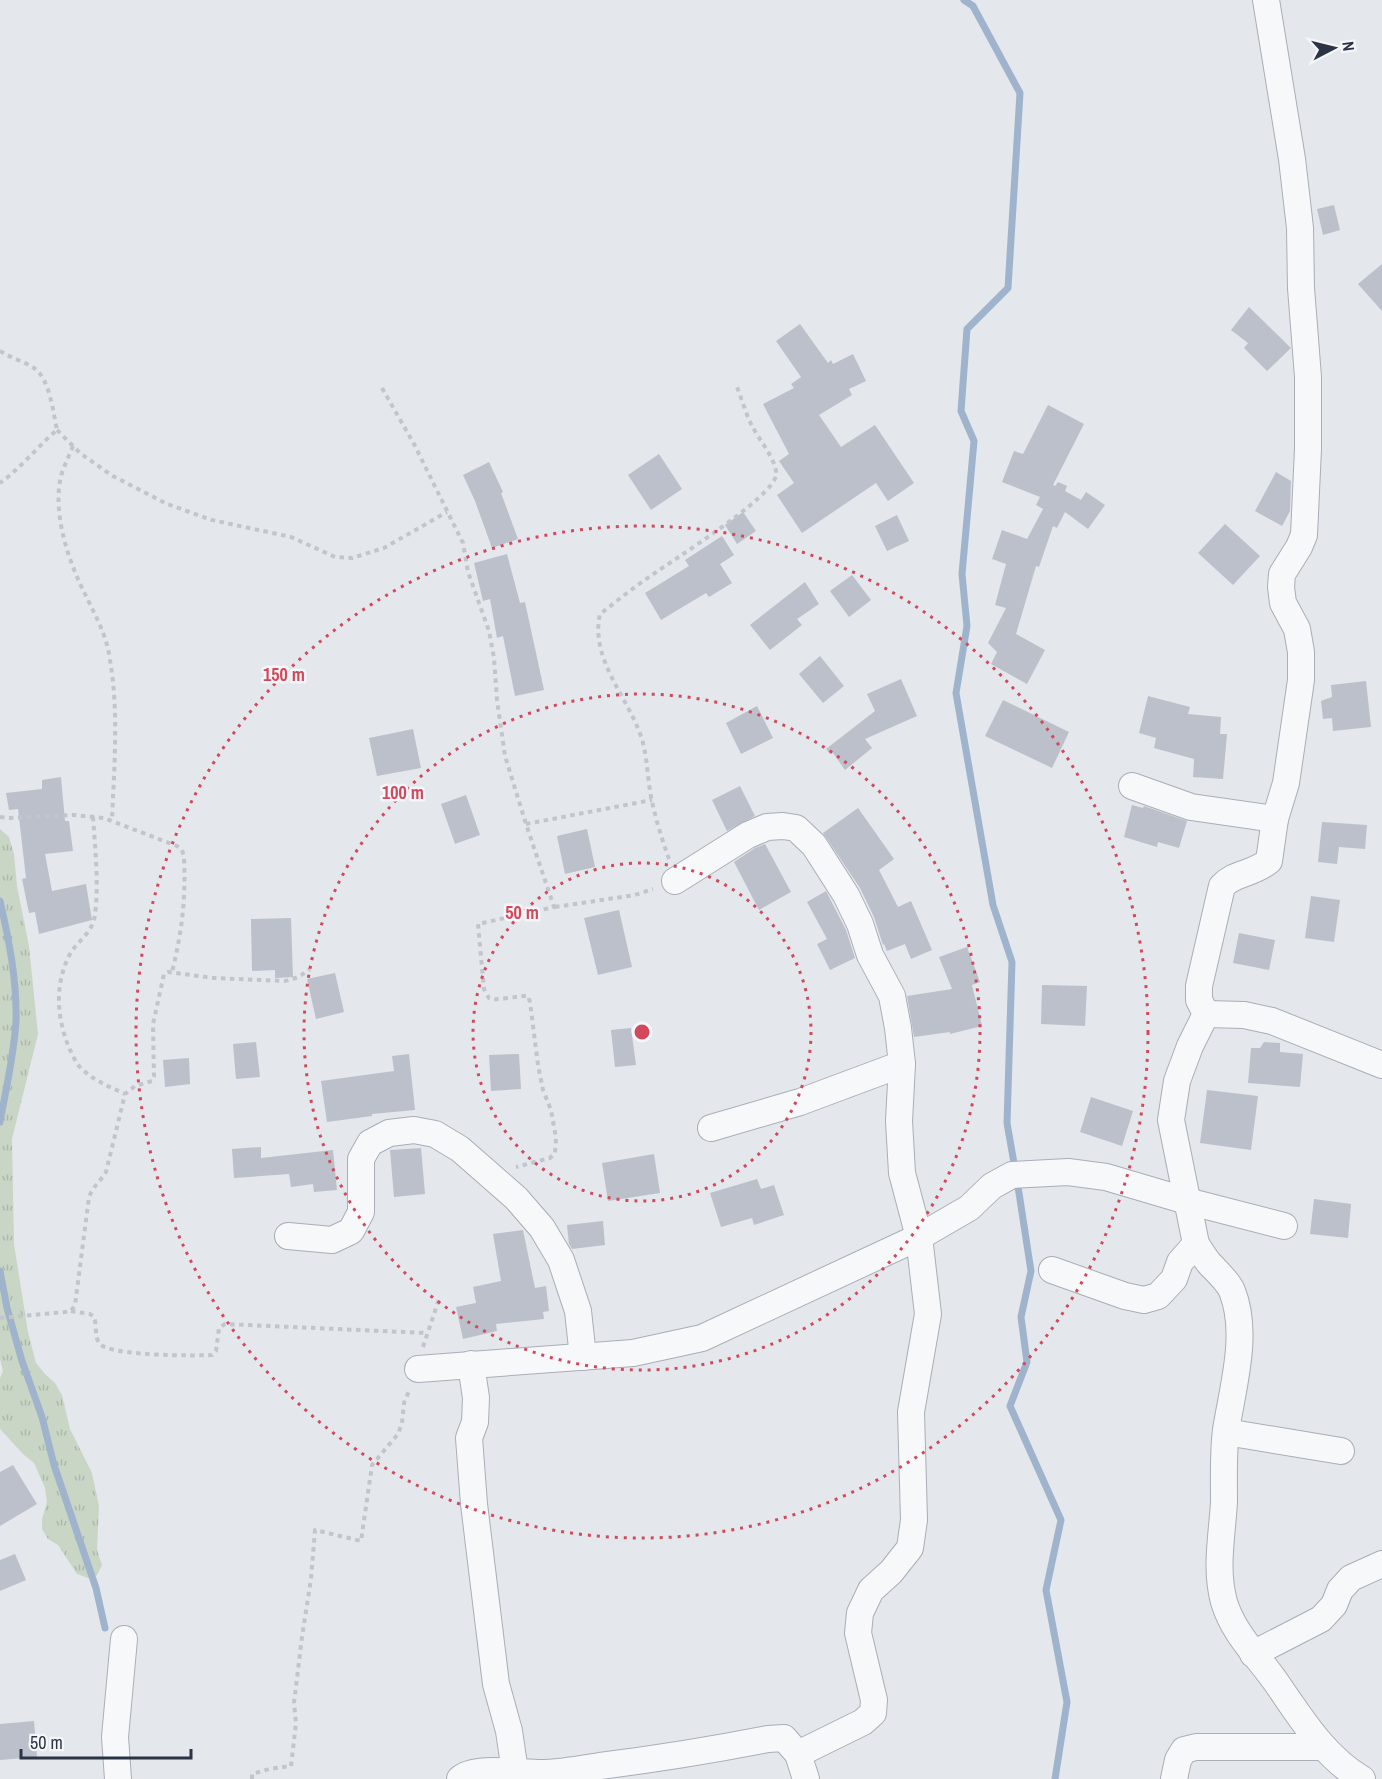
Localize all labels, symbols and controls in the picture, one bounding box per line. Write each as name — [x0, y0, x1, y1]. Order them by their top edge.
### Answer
north arrow — [1304, 18, 1364, 78]
text: N — [1337, 40, 1360, 52]
text: 150 m — [263, 662, 305, 687]
text: 100 m — [382, 780, 424, 805]
text: 50 m — [505, 900, 539, 925]
centre of rings — [632, 1022, 652, 1042]
scale bar — [21, 1722, 190, 1760]
text: 50 m — [30, 1730, 63, 1755]

